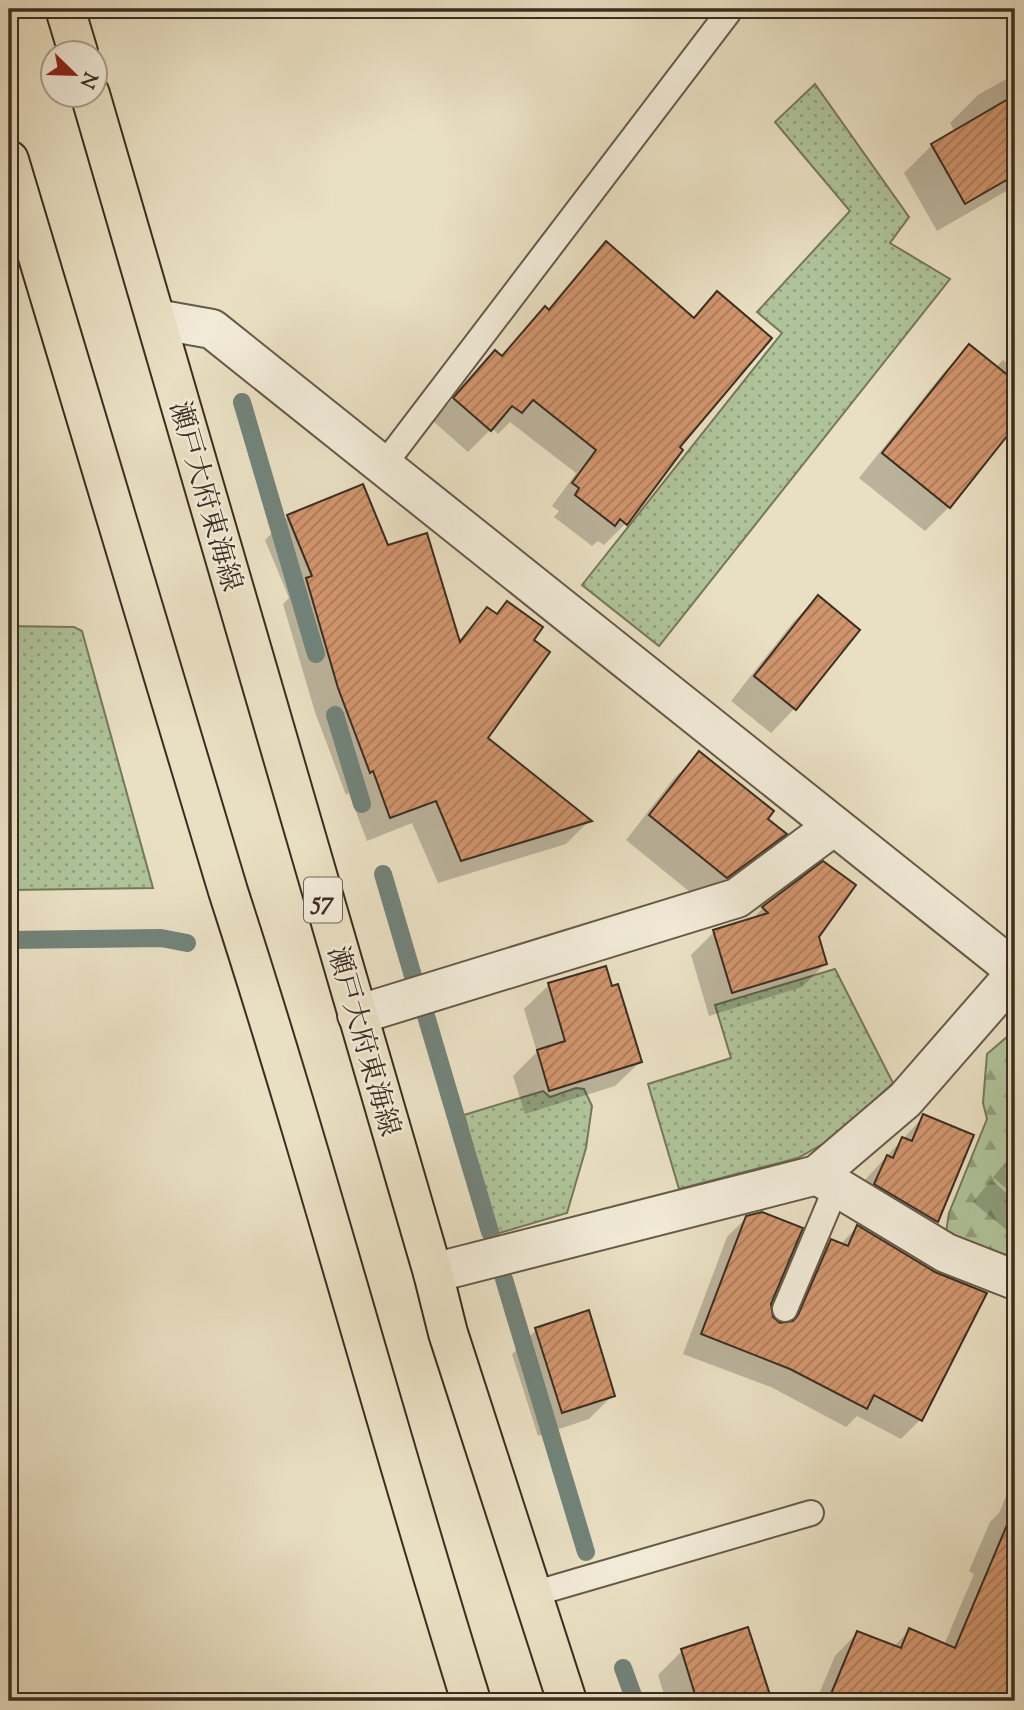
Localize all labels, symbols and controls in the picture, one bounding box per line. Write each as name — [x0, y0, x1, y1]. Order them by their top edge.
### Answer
north arrow — [38, 38, 108, 108]
text: N — [72, 67, 103, 92]
street label: 瀬戸大府東海線 — [158, 397, 250, 597]
road number: 57 — [304, 878, 342, 923]
street label: 瀬戸大府東海線 — [316, 942, 408, 1142]

